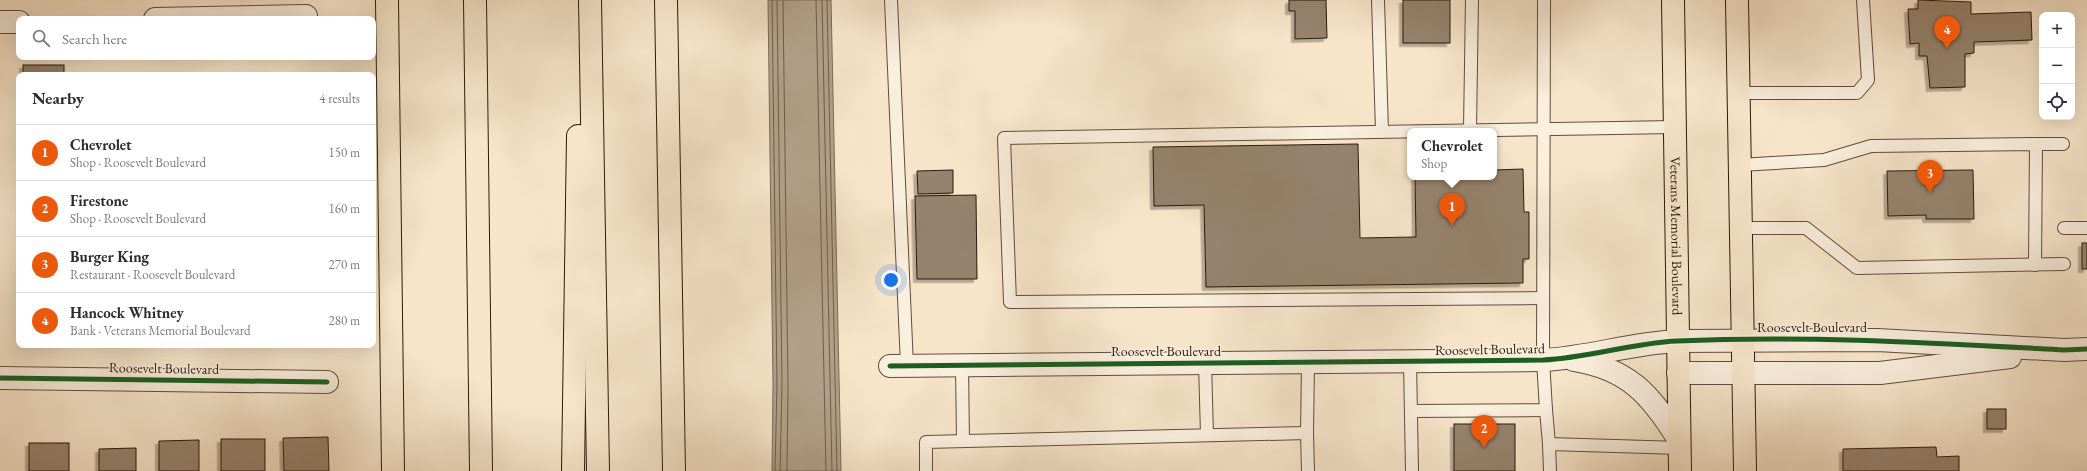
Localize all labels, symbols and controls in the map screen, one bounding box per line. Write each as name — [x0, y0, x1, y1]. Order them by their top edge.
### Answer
map controls — [2039, 12, 2075, 120]
button: + — [2039, 12, 2075, 48]
search box — [16, 16, 376, 60]
pin: 4 — [1934, 16, 1960, 49]
icon: search — [30, 27, 52, 49]
text: Search here — [62, 29, 127, 48]
button: − — [2039, 48, 2075, 84]
button: locate — [2039, 84, 2075, 120]
text: Nearby — [32, 87, 84, 109]
text: 4 results — [319, 90, 360, 107]
popup — [1407, 128, 1497, 180]
text: Chevrolet — [70, 135, 132, 154]
text: Chevrolet — [1421, 136, 1483, 155]
text: 1 — [42, 144, 48, 161]
text: 150 m — [329, 144, 360, 161]
text: Shop · Roosevelt Boulevard — [70, 154, 206, 171]
text: Shop — [1421, 155, 1447, 172]
street label: Veterans Memorial Boulevard — [1666, 157, 1687, 316]
pin: 3 — [1917, 160, 1943, 193]
text: Firestone — [70, 191, 128, 210]
pin: 1 — [1439, 193, 1465, 226]
text: 2 — [42, 200, 48, 217]
text: 160 m — [329, 200, 360, 217]
text: Shop · Roosevelt Boulevard — [70, 210, 206, 227]
text: Burger King — [70, 247, 149, 266]
text: 3 — [42, 256, 48, 273]
text: 270 m — [329, 256, 360, 273]
text: Restaurant · Roosevelt Boulevard — [70, 266, 235, 283]
your location — [881, 270, 901, 290]
text: Hancock Whitney — [70, 303, 184, 322]
text: 4 — [42, 312, 48, 329]
text: 280 m — [329, 312, 360, 329]
street label: Roosevelt Boulevard — [1757, 318, 1868, 336]
text: Bank · Veterans Memorial Boulevard — [70, 322, 251, 339]
street label: Roosevelt Boulevard — [1435, 339, 1546, 359]
street label: Roosevelt Boulevard — [1111, 342, 1222, 360]
street label: Roosevelt Boulevard — [109, 358, 220, 378]
pin: 2 — [1471, 415, 1497, 448]

